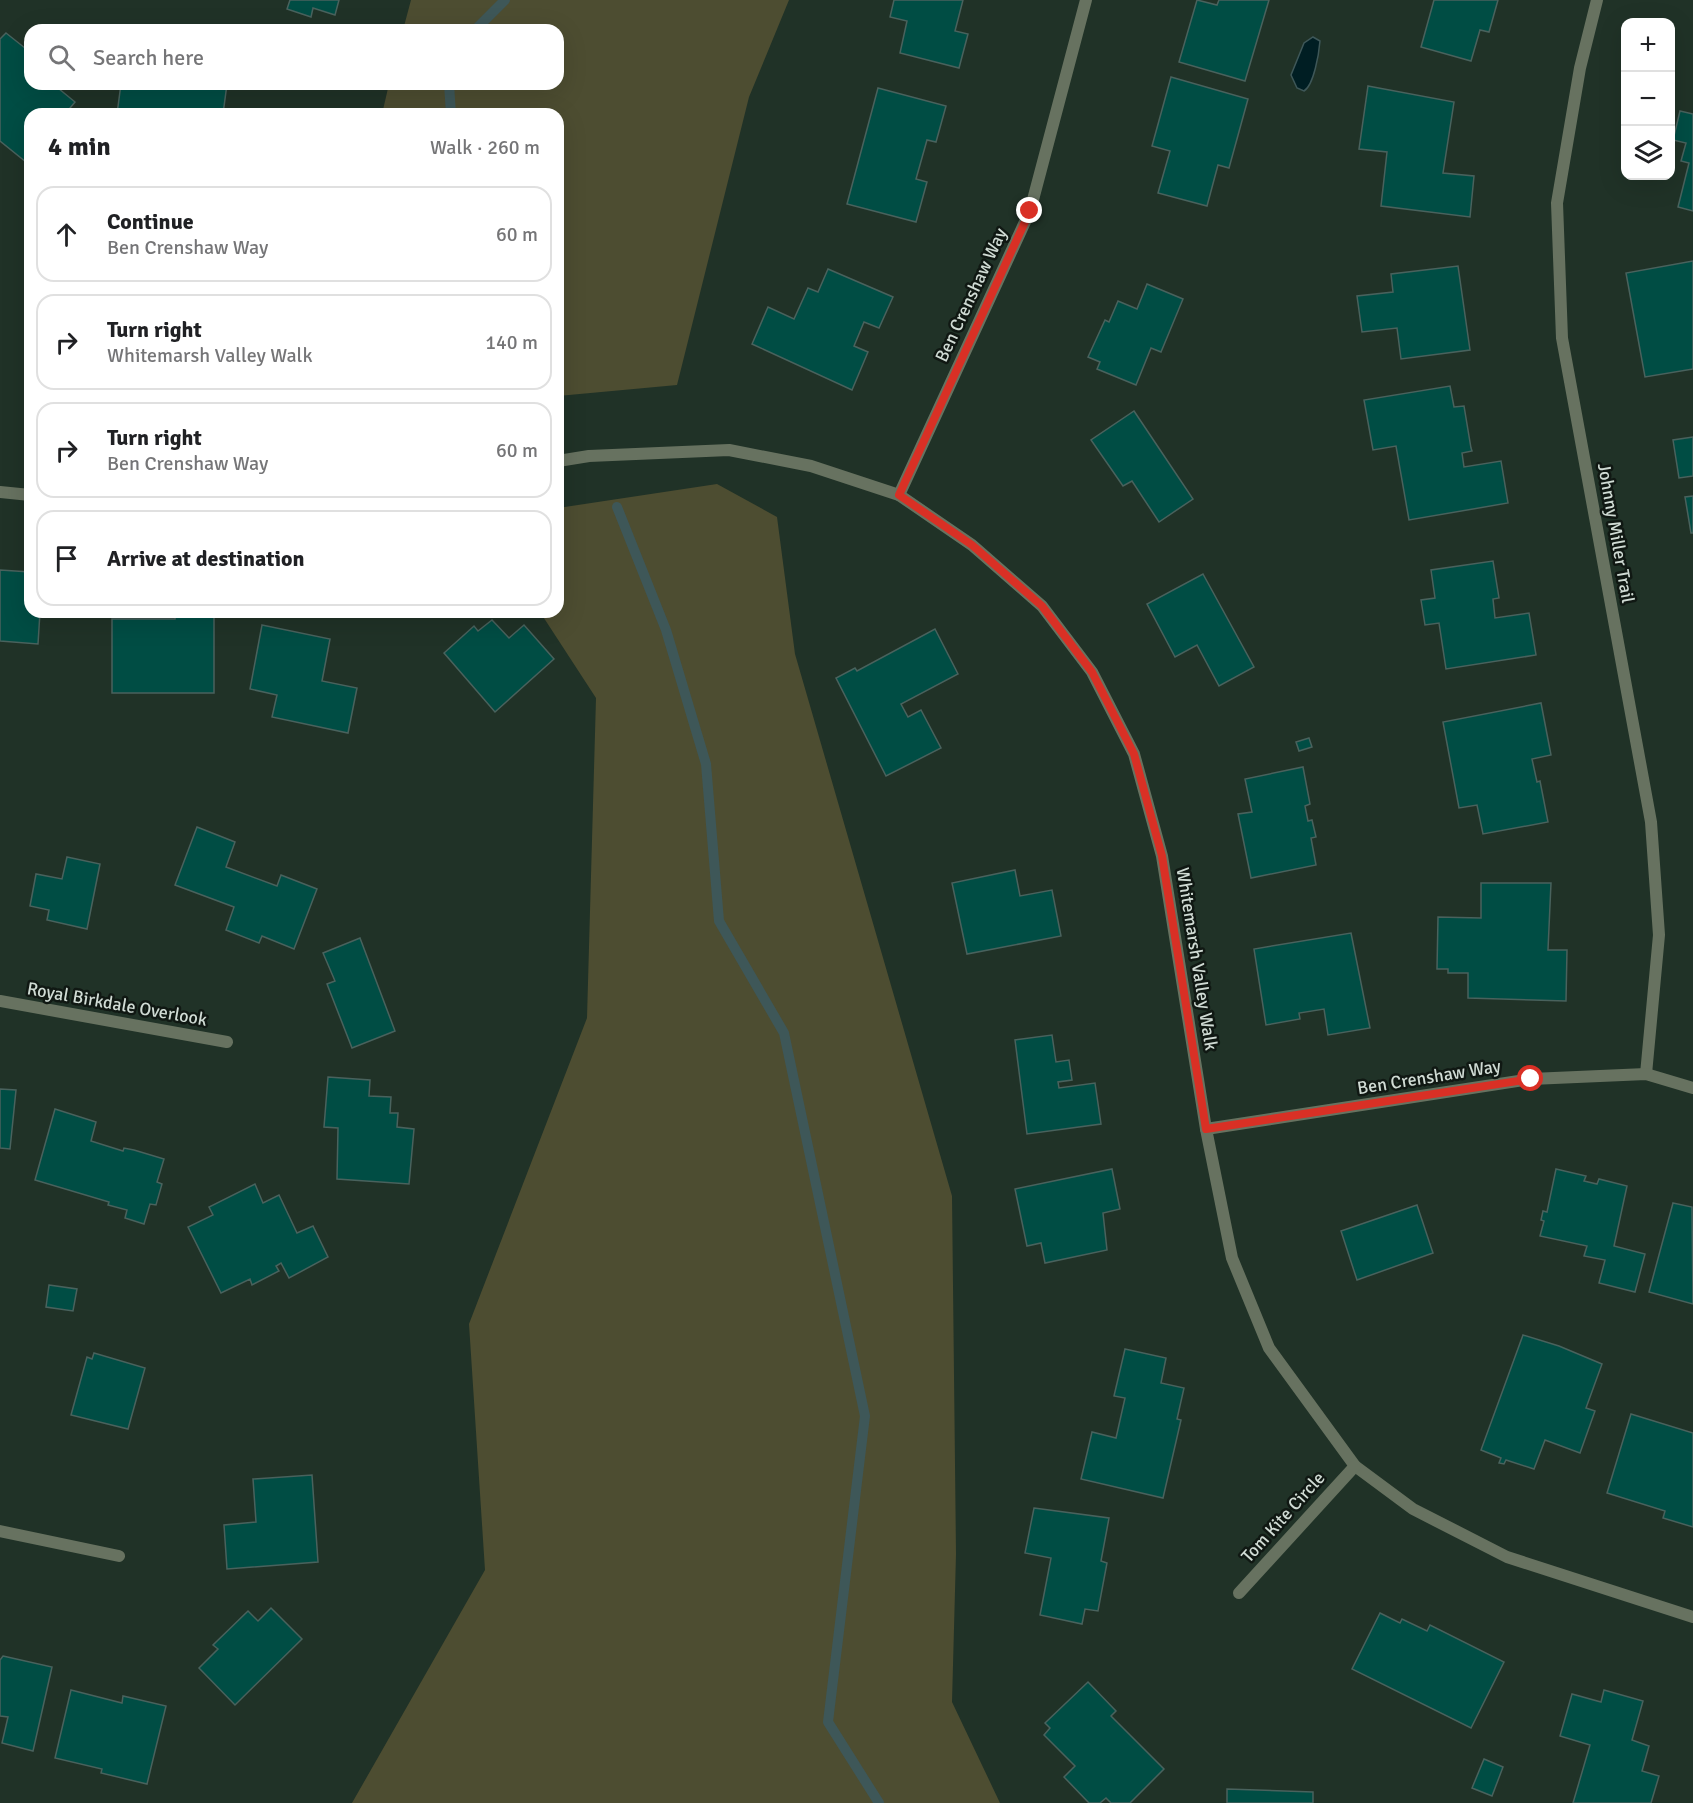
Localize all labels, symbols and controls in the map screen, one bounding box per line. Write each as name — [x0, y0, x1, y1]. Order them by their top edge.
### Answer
map controls — [1621, 18, 1675, 180]
button: + — [1621, 18, 1675, 72]
search box — [24, 24, 564, 90]
icon: search — [45, 41, 78, 74]
text: Search here — [93, 44, 204, 71]
button: − — [1621, 72, 1675, 126]
button: layers — [1621, 126, 1675, 180]
text: 4 min — [48, 131, 111, 163]
text: Walk · 260 m — [430, 135, 540, 160]
route end — [1016, 197, 1042, 223]
text: Continue — [107, 208, 194, 235]
icon: ahead — [50, 218, 83, 251]
text: 60 m — [496, 222, 538, 247]
street label: Ben Crenshaw Way — [930, 224, 1012, 365]
text: Ben Crenshaw Way — [107, 235, 268, 260]
text: Turn right — [107, 316, 202, 343]
icon: right — [50, 326, 83, 359]
text: 140 m — [485, 330, 538, 355]
text: Whitemarsh Valley Walk — [107, 343, 313, 368]
text: Turn right — [107, 424, 202, 451]
icon: right — [50, 434, 83, 467]
text: 60 m — [496, 438, 538, 463]
text: Ben Crenshaw Way — [107, 451, 268, 476]
street label: Johnny Miller Trail — [1593, 461, 1639, 605]
icon: arrive — [50, 542, 83, 575]
text: Arrive at destination — [107, 545, 304, 572]
street label: Whitemarsh Valley Walk — [1172, 866, 1222, 1052]
street label: Royal Birkdale Overlook — [25, 977, 209, 1031]
street label: Ben Crenshaw Way — [1356, 1055, 1503, 1099]
route start — [1517, 1065, 1543, 1091]
street label: Tom Kite Circle — [1237, 1467, 1329, 1567]

